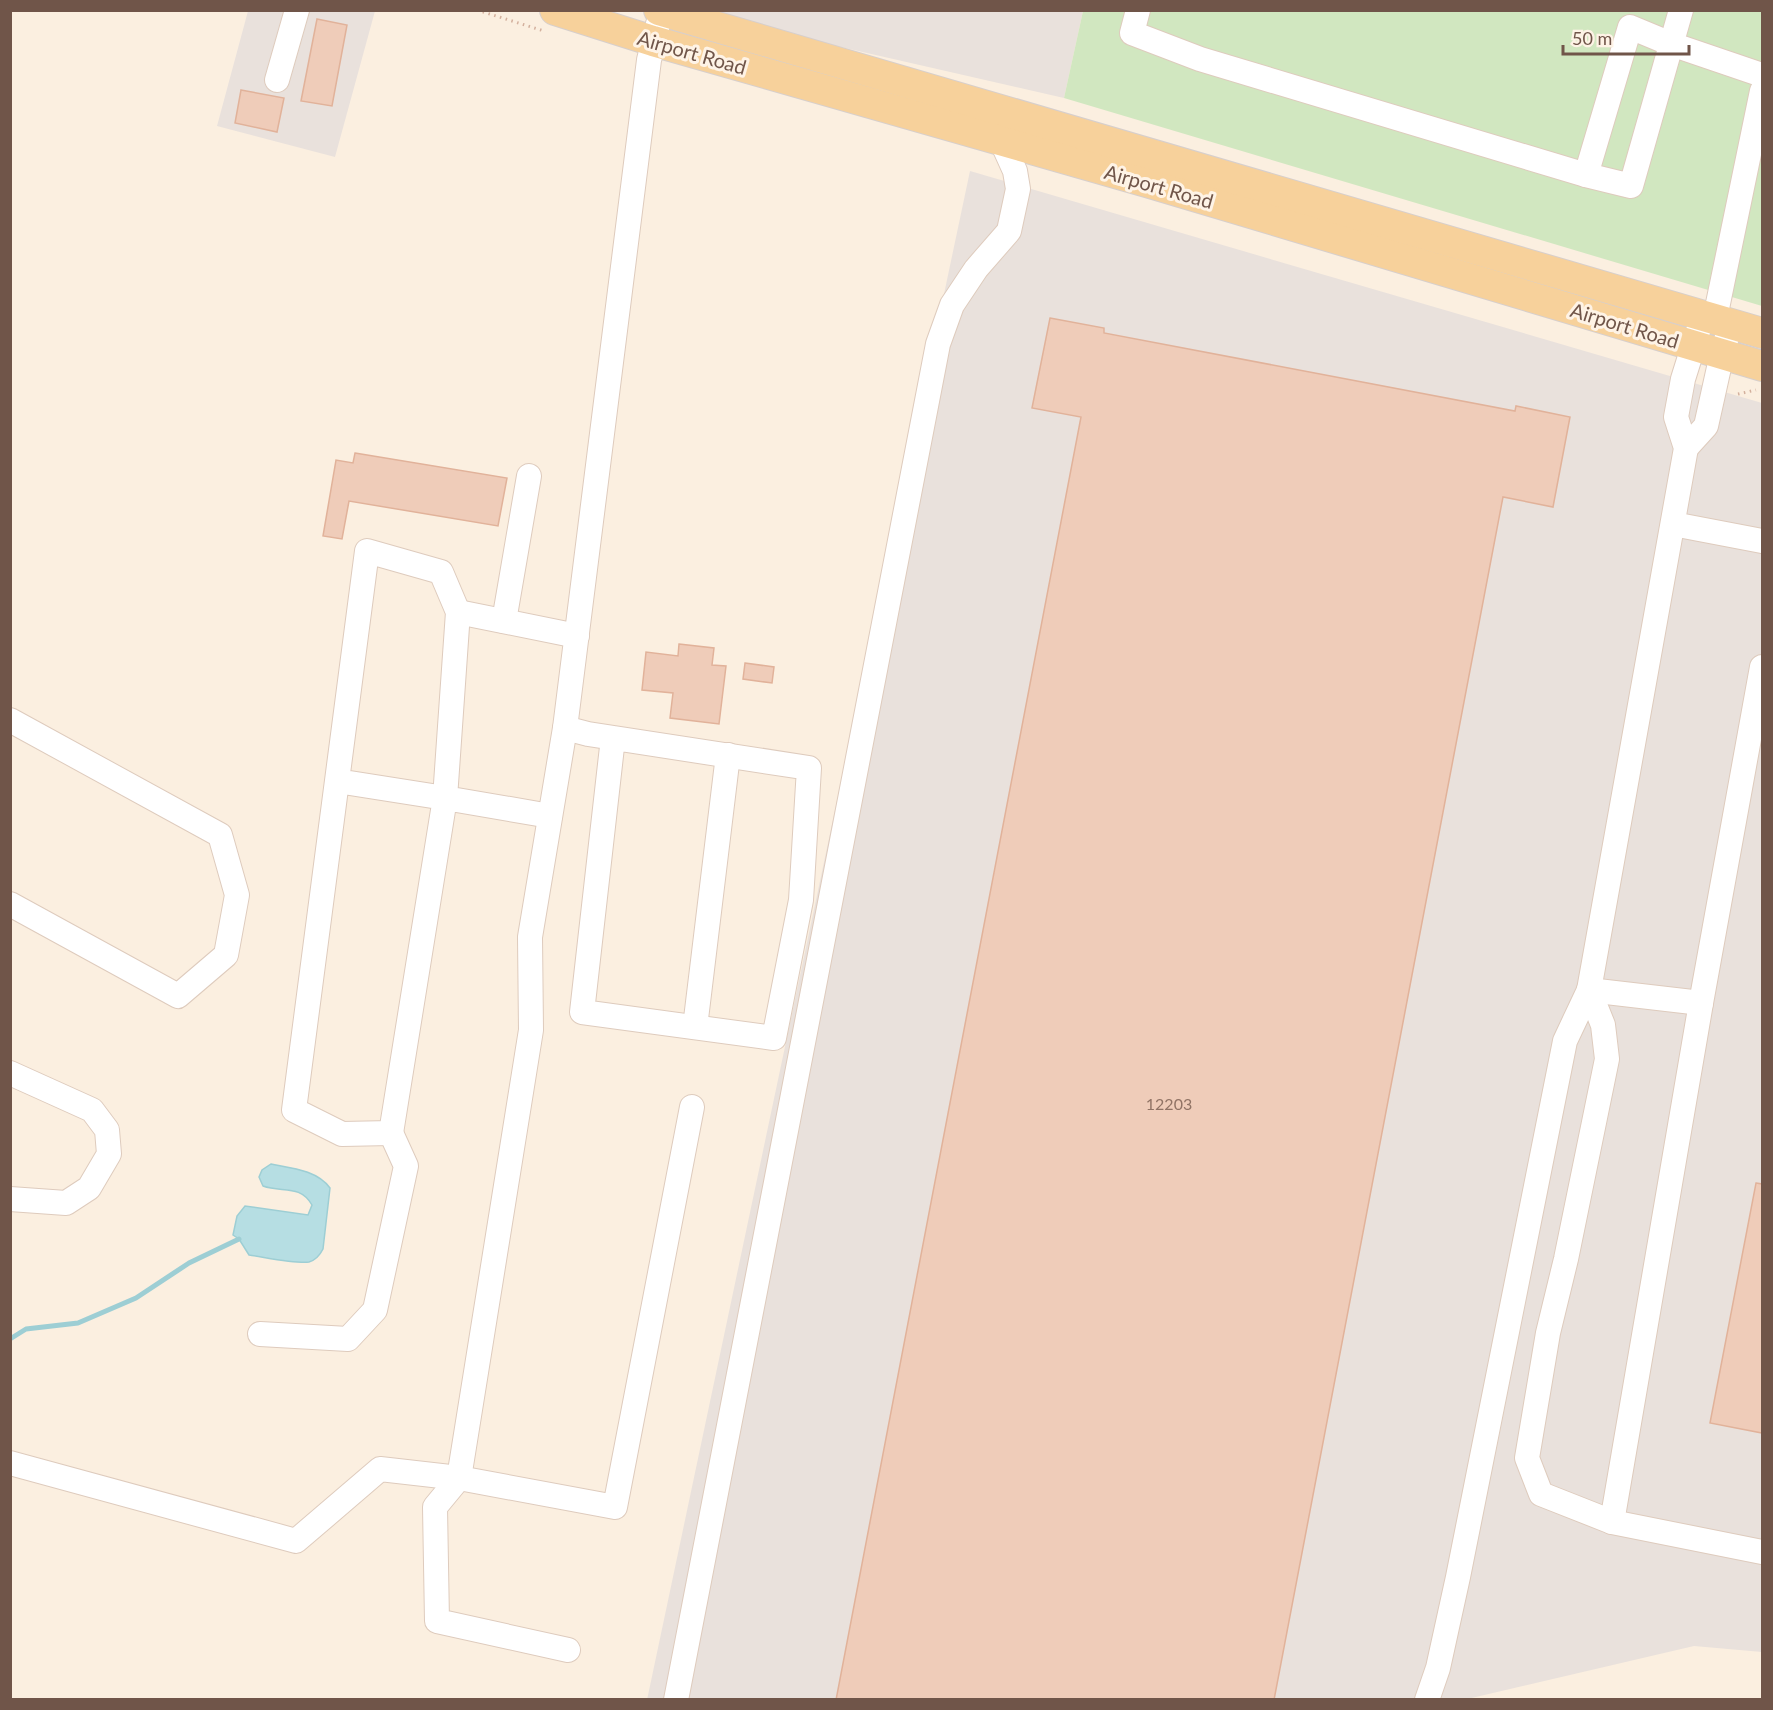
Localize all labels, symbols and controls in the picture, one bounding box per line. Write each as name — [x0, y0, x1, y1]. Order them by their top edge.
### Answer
scale bar — [1563, 18, 1689, 56]
street label: Airport Road — [635, 25, 749, 79]
text: 50 m — [1572, 27, 1612, 49]
street label: Airport Road — [1102, 159, 1216, 213]
street label: Airport Road — [1568, 297, 1682, 353]
house number: 12203 — [1146, 1094, 1192, 1113]

